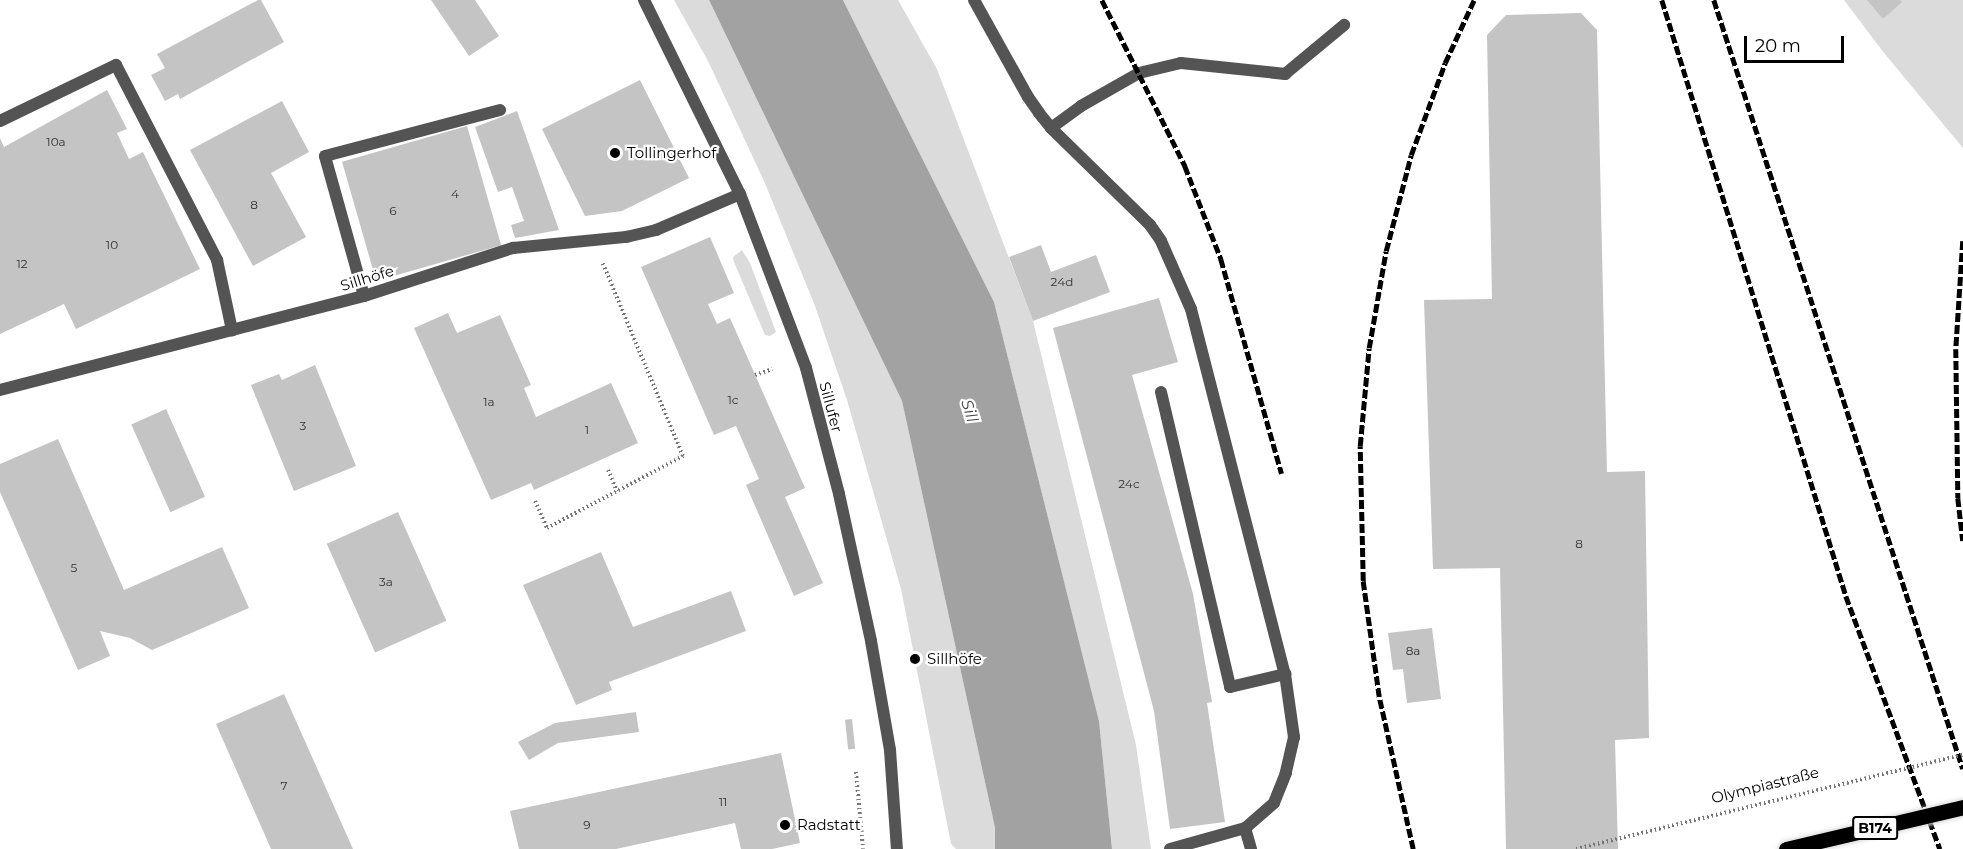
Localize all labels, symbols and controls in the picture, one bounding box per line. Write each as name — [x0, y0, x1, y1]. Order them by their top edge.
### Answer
scale bar — [1747, 24, 1848, 62]
text: 20 m — [1755, 35, 1801, 57]
house number: 10a — [46, 135, 66, 149]
place label: Tollingerhof — [627, 144, 716, 162]
marker: Tollingerhof — [608, 146, 622, 160]
house number: 4 — [451, 187, 459, 201]
house number: 8 — [250, 198, 258, 212]
house number: 6 — [389, 204, 397, 218]
house number: 10 — [106, 238, 118, 252]
house number: 12 — [16, 257, 28, 271]
street label: Sillhöfe — [338, 261, 396, 295]
house number: 24d — [1051, 275, 1073, 289]
street label: Sillufer — [816, 380, 846, 434]
house number: 1c — [727, 393, 739, 407]
house number: 1a — [483, 395, 495, 409]
water label: Sill — [956, 397, 982, 425]
house number: 3 — [300, 419, 306, 433]
house number: 1 — [585, 423, 589, 437]
house number: 24c — [1118, 477, 1140, 491]
house number: 8 — [1575, 537, 1583, 551]
house number: 5 — [71, 561, 77, 575]
house number: 3a — [379, 575, 393, 589]
house number: 8a — [1406, 644, 1420, 658]
place label: Sillhöfe — [927, 650, 982, 668]
marker: Sillhöfe — [908, 652, 922, 666]
street label: Olympiastraße — [1709, 763, 1821, 807]
house number: 7 — [280, 779, 288, 793]
house number: 11 — [719, 795, 727, 809]
place label: Radstatt — [797, 816, 861, 834]
road number: B174 — [1851, 817, 1899, 839]
house number: 9 — [583, 818, 591, 832]
marker: Radstatt — [778, 818, 792, 832]

